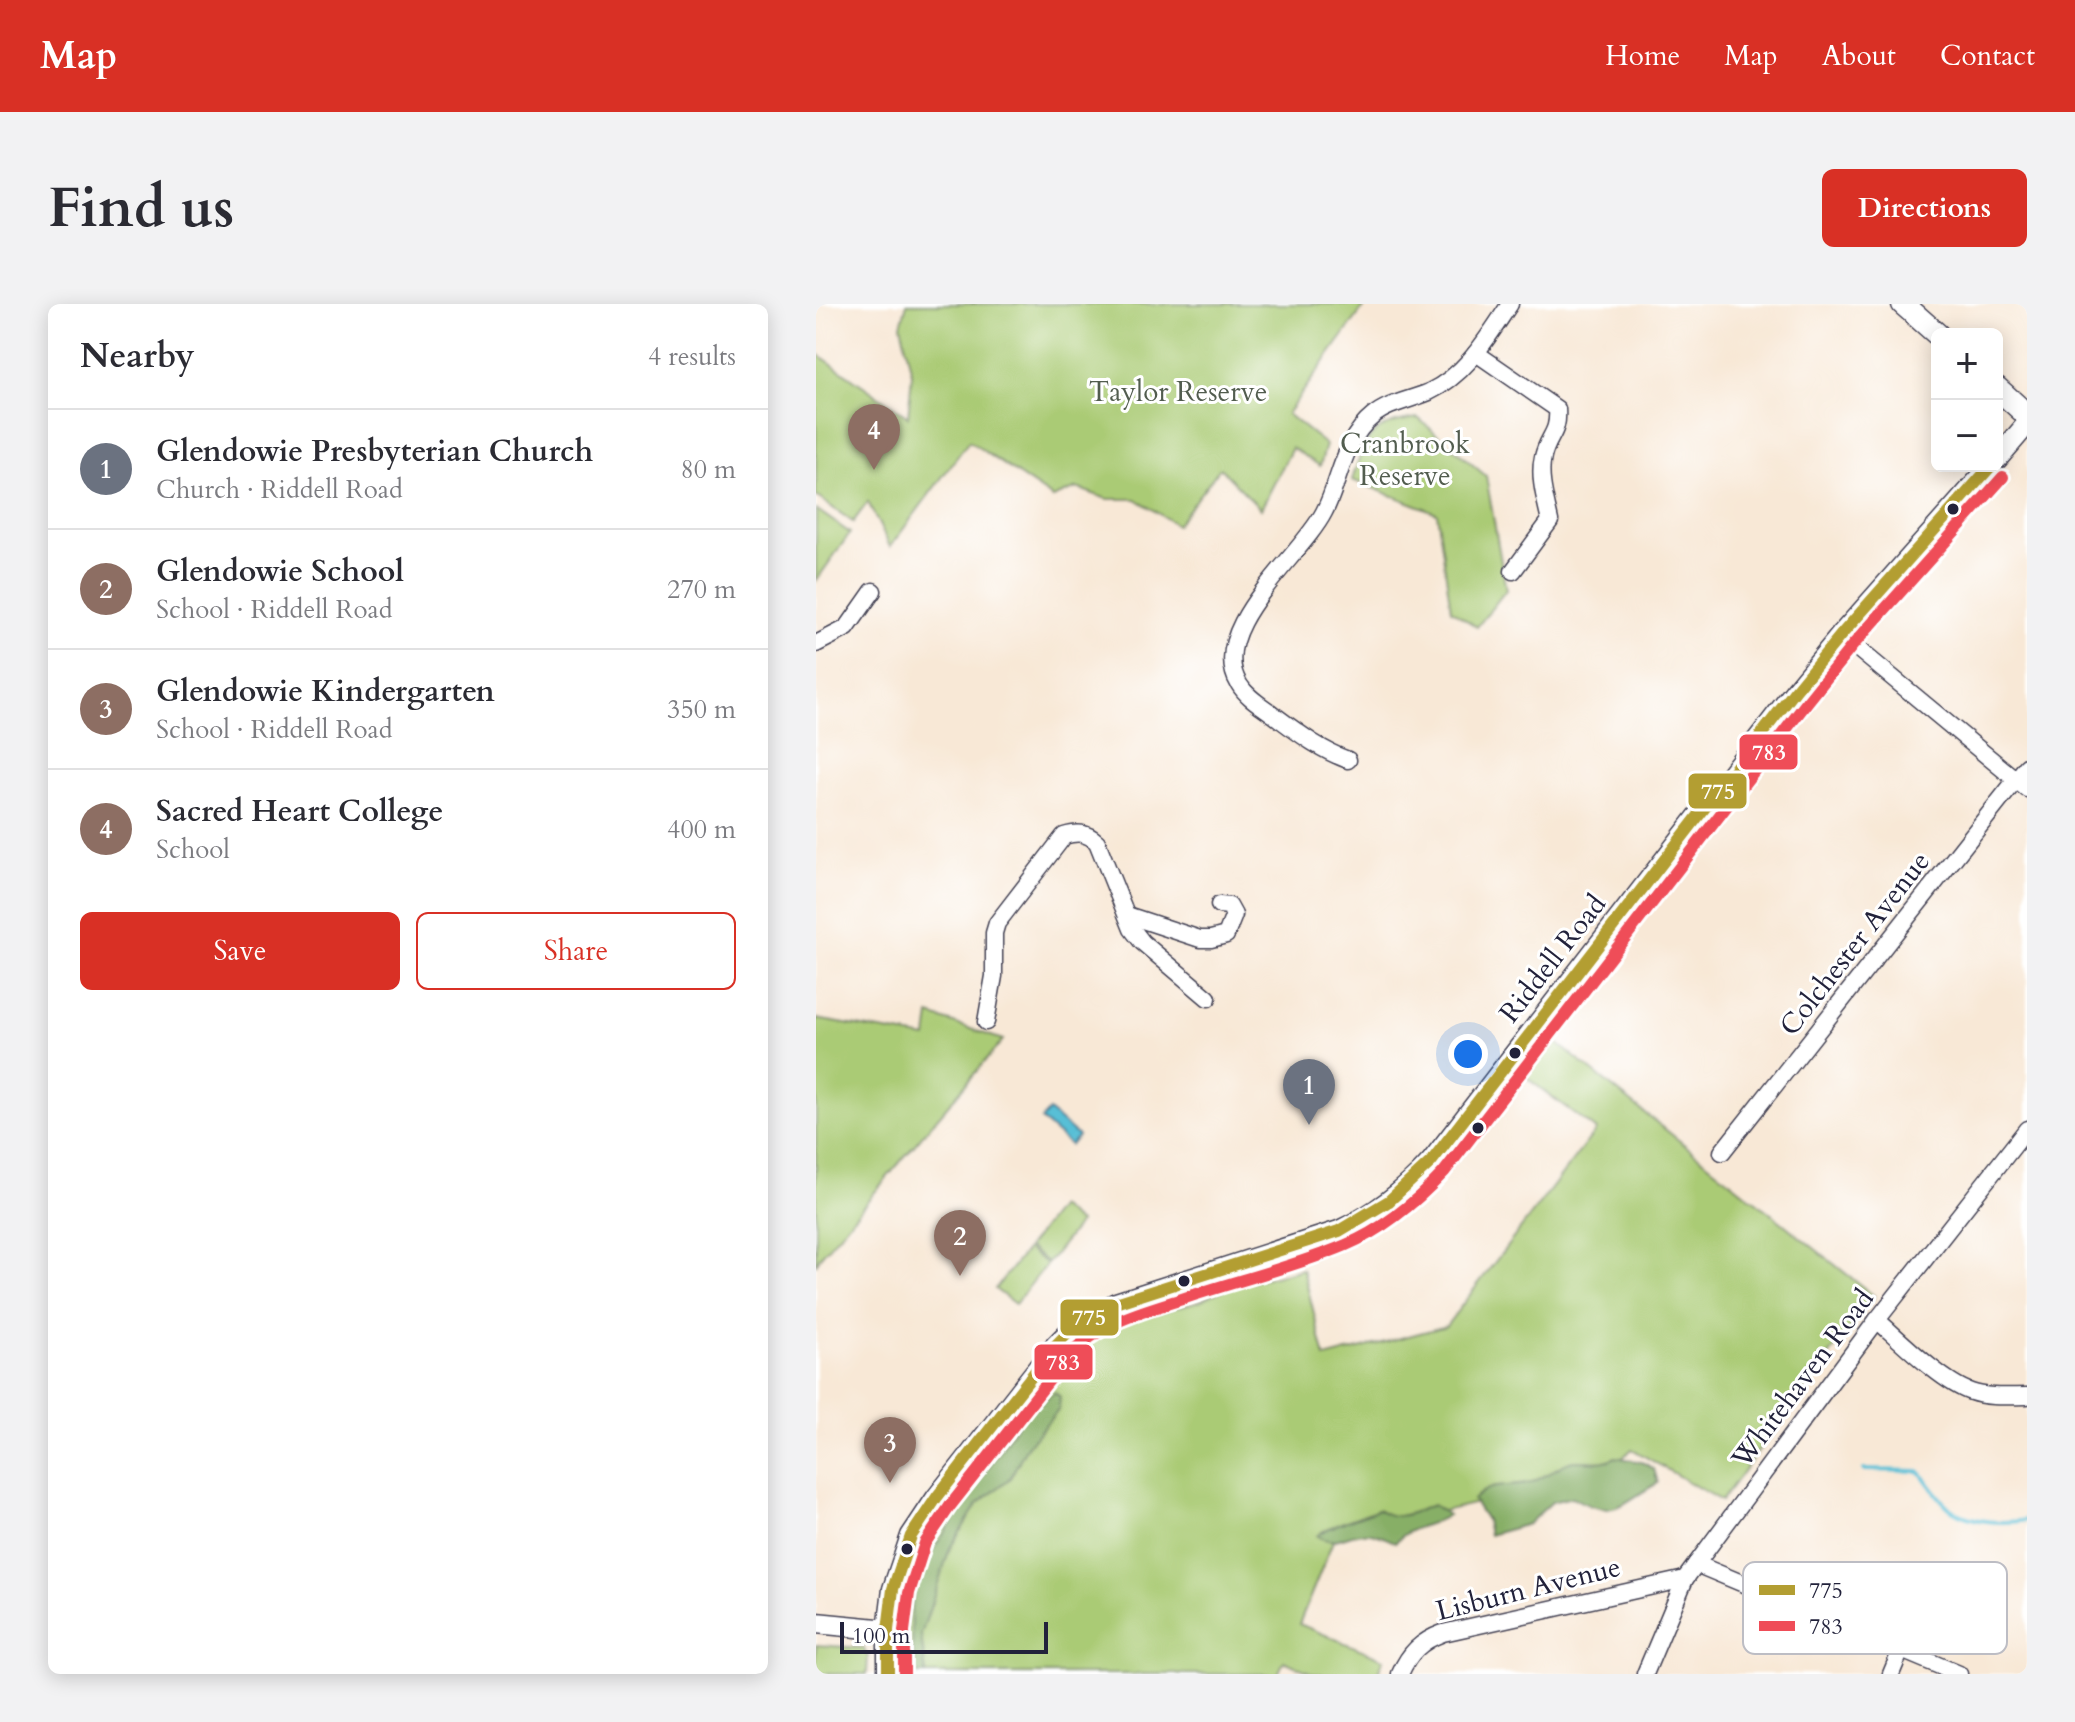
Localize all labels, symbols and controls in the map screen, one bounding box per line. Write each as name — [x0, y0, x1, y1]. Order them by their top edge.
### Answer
text: Map — [40, 30, 117, 82]
text: Home — [1605, 37, 1680, 75]
text: Map — [1724, 37, 1778, 75]
text: About — [1822, 37, 1896, 75]
text: Contact — [1940, 37, 2035, 75]
button: Directions — [1822, 169, 2027, 247]
text: Find us — [48, 171, 234, 246]
map controls — [1931, 328, 2003, 472]
button: + — [1931, 328, 2003, 400]
text: Nearby — [80, 333, 195, 379]
text: 4 results — [648, 339, 736, 374]
park label: Taylor Reserve — [1089, 373, 1267, 411]
button: − — [1931, 400, 2003, 472]
pin: 4 — [848, 404, 900, 470]
park label: Cranbrook Reserve — [1340, 425, 1470, 495]
text: Glendowie Presbyterian Church — [156, 431, 593, 472]
text: 1 — [99, 452, 113, 487]
text: 80 m — [680, 452, 736, 487]
text: Church · Riddell Road — [156, 472, 403, 507]
unlabelled marker — [1945, 501, 1961, 517]
text: Glendowie School — [156, 551, 404, 592]
text: 2 — [99, 572, 113, 607]
text: 270 m — [667, 572, 736, 607]
text: School · Riddell Road — [156, 592, 393, 627]
text: Glendowie Kindergarten — [156, 671, 495, 712]
text: 3 — [99, 692, 113, 727]
text: 350 m — [667, 692, 736, 727]
text: School · Riddell Road — [156, 712, 393, 747]
line badge: 783 — [1738, 733, 1799, 771]
text: 783 — [1752, 738, 1786, 768]
line badge: 775 — [1687, 772, 1748, 810]
text: 775 — [1701, 777, 1735, 807]
text: Sacred Heart College — [156, 791, 443, 832]
text: 4 — [99, 812, 113, 847]
text: 400 m — [667, 812, 736, 847]
text: School — [156, 832, 230, 867]
street label: Colchester Avenue — [1771, 844, 1939, 1044]
street label: Riddell Road — [1491, 887, 1615, 1031]
button: Save — [80, 912, 400, 990]
button: Share — [416, 912, 736, 990]
your location — [1448, 1034, 1488, 1074]
unlabelled marker — [1507, 1045, 1523, 1061]
pin: 1 — [1283, 1059, 1335, 1125]
unlabelled marker — [1470, 1120, 1486, 1136]
pin: 2 — [934, 1210, 986, 1276]
unlabelled marker — [1176, 1273, 1192, 1289]
street label: Whitehaven Road — [1722, 1281, 1883, 1477]
line badge: 775 — [1059, 1298, 1120, 1337]
text: 775 — [1072, 1303, 1106, 1333]
line badge: 783 — [1033, 1343, 1094, 1381]
text: 783 — [1046, 1348, 1080, 1378]
pin: 3 — [864, 1417, 916, 1483]
unlabelled marker — [899, 1541, 915, 1557]
street label: Lisburn Avenue — [1432, 1548, 1625, 1630]
legend — [1743, 1562, 2007, 1654]
text: 775 — [1809, 1576, 1843, 1606]
text: 783 — [1809, 1612, 1843, 1642]
scale bar — [840, 1618, 1048, 1654]
text: 100 m — [852, 1621, 910, 1651]

